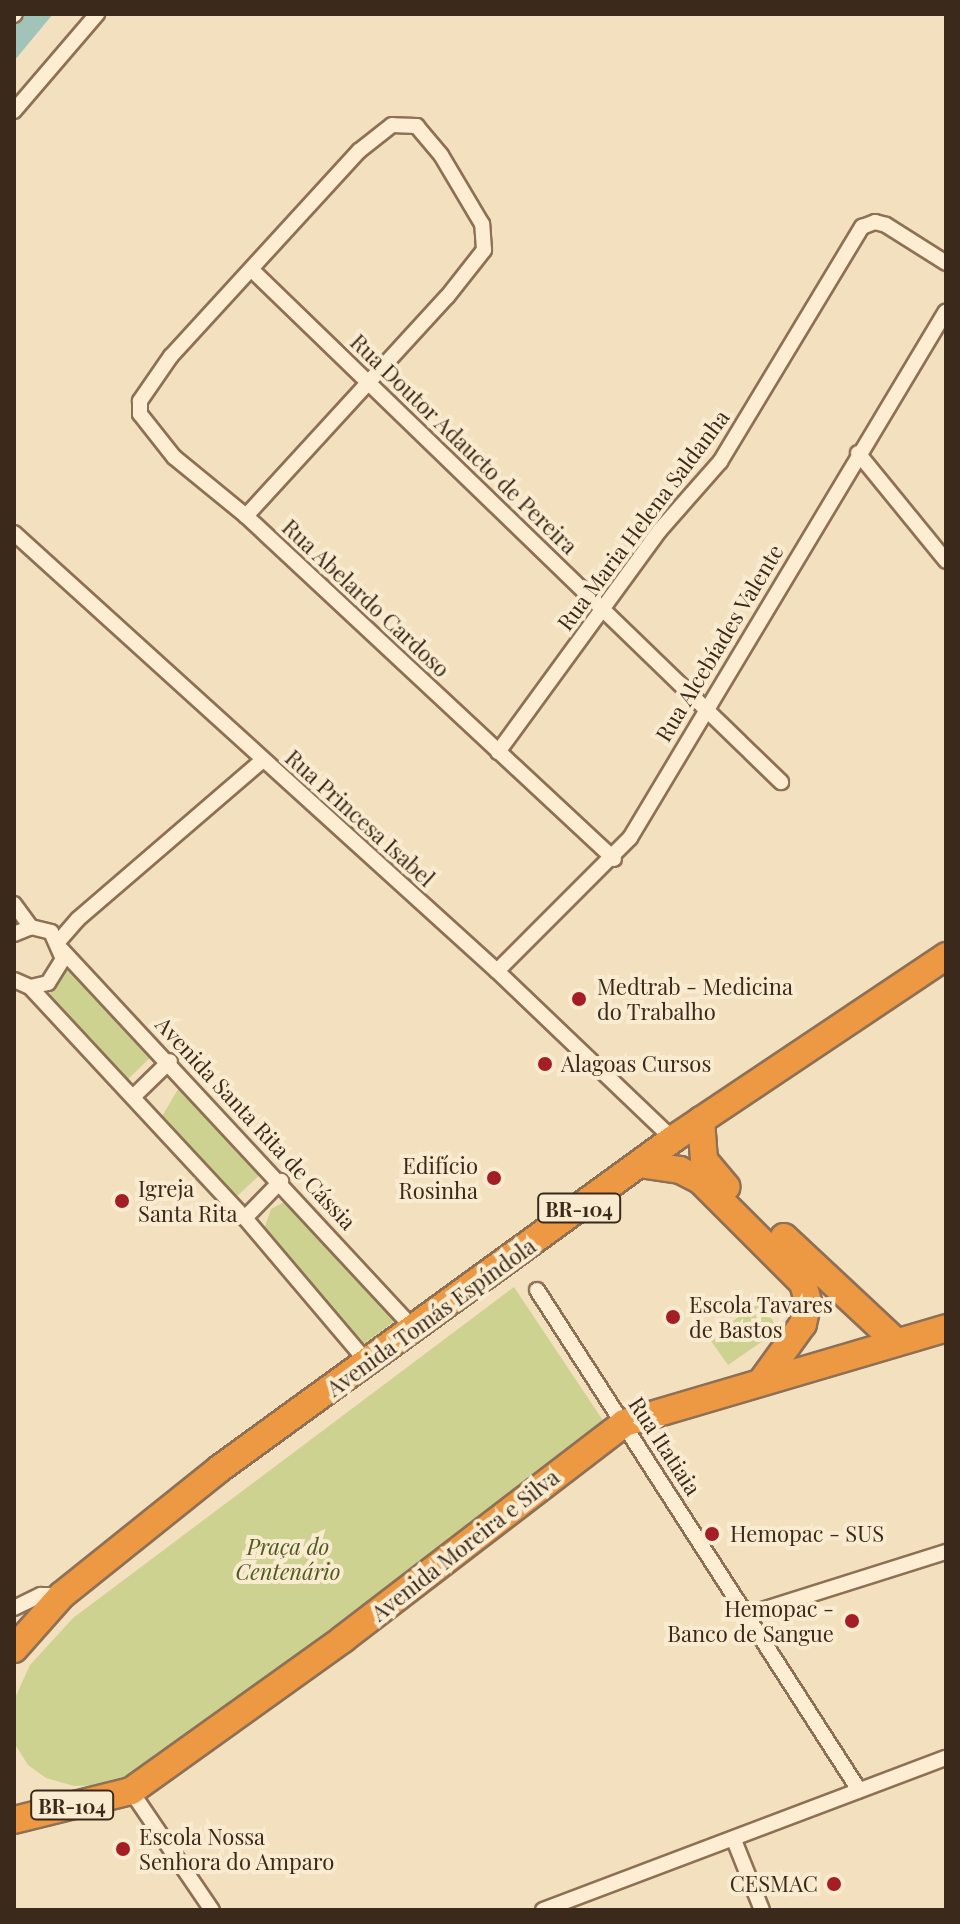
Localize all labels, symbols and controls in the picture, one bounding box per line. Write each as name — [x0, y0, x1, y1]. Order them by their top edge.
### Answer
street label: Rua Doutor Adaucto de Pereira — [345, 328, 583, 560]
street label: Rua Maria Helena Saldanha — [551, 404, 735, 636]
street label: Rua Abelardo Cardoso — [277, 513, 455, 683]
street label: Rua Alcebíades Valente — [649, 539, 789, 747]
street label: Rua Princesa Isabel — [280, 744, 440, 892]
place label: Medtrab - Medicina do Trabalho — [597, 973, 793, 1024]
marker: Medtrab - Medicina do Trabalho — [568, 988, 590, 1010]
street label: Avenida Santa Rita de Cássia — [150, 1011, 362, 1235]
place label: Alagoas Cursos — [561, 1051, 711, 1077]
marker: Alagoas Cursos — [536, 1055, 554, 1073]
place label: Edifício Rosinha — [398, 1152, 478, 1204]
marker: Edifício Rosinha — [485, 1169, 503, 1187]
place label: Igreja Santa Rita — [138, 1175, 238, 1226]
marker: Igreja Santa Rita — [113, 1192, 131, 1210]
road number: BR-104 — [537, 1192, 621, 1224]
street label: Avenida Tomás Espíndola — [321, 1232, 541, 1402]
place label: Escola Tavares de Bastos — [689, 1291, 834, 1342]
marker: Escola Tavares de Bastos — [664, 1308, 682, 1326]
street label: Rua Itatiaia — [623, 1392, 707, 1500]
street label: Avenida Moreira e Silva — [366, 1463, 564, 1627]
place label: Hemopac - SUS — [730, 1521, 884, 1547]
marker: Hemopac - SUS — [701, 1523, 723, 1545]
park label: Praça do Centenário — [236, 1533, 340, 1584]
place label: Hemopac - Banco de Sangue — [667, 1595, 834, 1646]
marker: Hemopac - Banco de Sangue — [841, 1610, 863, 1632]
road number: BR-104 — [30, 1789, 114, 1821]
place label: Escola Nossa Senhora do Amparo — [139, 1823, 335, 1874]
marker: Escola Nossa Senhora do Amparo — [114, 1840, 132, 1858]
place label: CESMAC — [730, 1871, 818, 1897]
marker: CESMAC — [825, 1875, 843, 1893]

